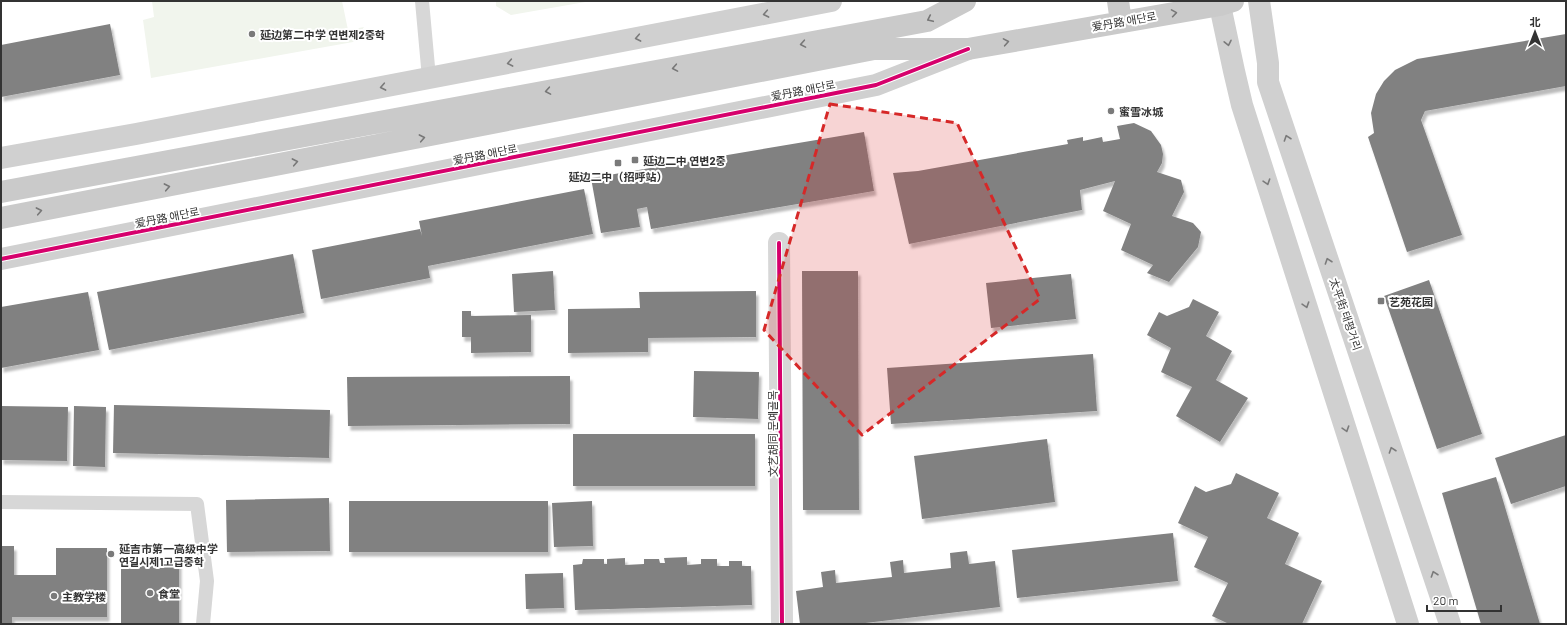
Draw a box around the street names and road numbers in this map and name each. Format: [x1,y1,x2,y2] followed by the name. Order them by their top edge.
[1091,9,1157,33] street label: 爱丹路 애단로
[770,77,836,103] street label: 爱丹路 애단로
[452,141,518,167] street label: 爱丹路 애단로
[134,204,200,230] street label: 爱丹路 애단로
[1328,276,1364,352] street label: 太平街 태평거리
[766,391,779,477] street label: 文艺胡同 문예골목

